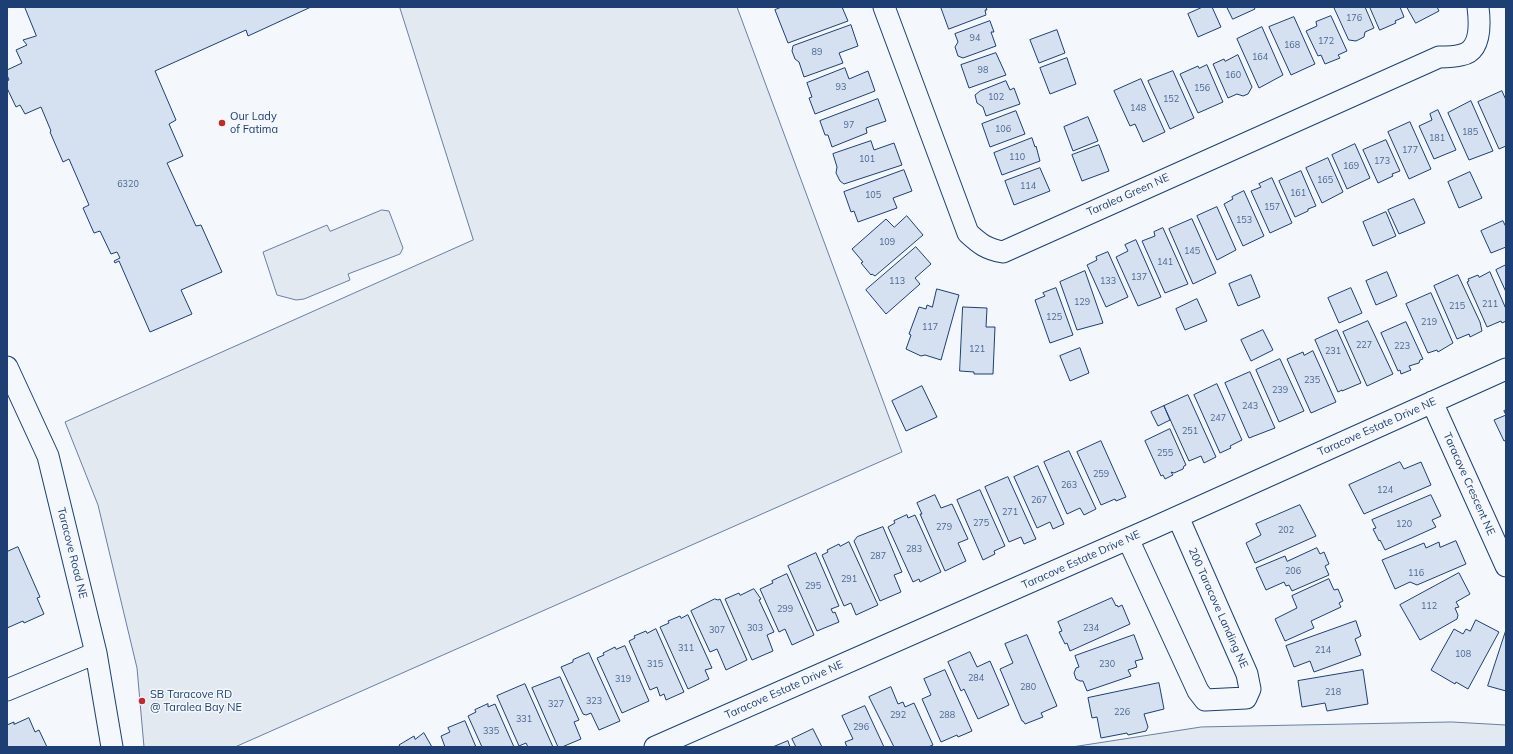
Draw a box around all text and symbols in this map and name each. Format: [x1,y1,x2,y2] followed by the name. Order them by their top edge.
[1346,13,1362,23] house number: 176
[970,33,980,43] house number: 94
[1318,36,1334,46] house number: 172
[1284,40,1300,50] house number: 168
[812,47,822,57] house number: 89
[1252,52,1268,62] house number: 164
[978,65,988,75] house number: 98
[1225,70,1241,80] house number: 160
[836,82,846,92] house number: 93
[1194,83,1210,93] house number: 156
[988,92,1004,102] house number: 102
[1163,94,1179,104] house number: 152
[1130,103,1146,113] house number: 148
[230,110,278,136] place label: Our Lady of Fatima
[217,118,227,128] marker: Our Lady of Fatima
[844,120,854,130] house number: 97
[995,124,1011,134] house number: 106
[1462,127,1478,137] house number: 185
[1429,133,1445,143] house number: 181
[1402,145,1418,155] house number: 177
[1009,152,1025,162] house number: 110
[859,154,875,164] house number: 101
[1374,156,1390,166] house number: 173
[1343,161,1359,171] house number: 169
[1085,171,1171,219] street label: Taralea Green NE
[1317,175,1333,185] house number: 165
[117,179,139,189] house number: 6320
[1020,181,1036,191] house number: 114
[1290,188,1306,198] house number: 161
[865,190,881,200] house number: 105
[1264,202,1280,212] house number: 157
[1236,215,1252,225] house number: 153
[879,237,895,247] house number: 109
[1184,246,1200,256] house number: 145
[1157,257,1173,267] house number: 141
[1131,272,1147,282] house number: 137
[889,276,905,286] house number: 113
[1100,276,1116,286] house number: 133
[1074,297,1090,307] house number: 129
[1482,299,1498,309] house number: 211
[1449,301,1465,311] house number: 215
[1046,312,1062,322] house number: 125
[1421,317,1437,327] house number: 219
[922,322,938,332] house number: 117
[1356,340,1372,350] house number: 227
[1394,341,1410,351] house number: 223
[969,344,985,354] house number: 121
[1325,346,1341,356] house number: 231
[1304,375,1320,385] house number: 235
[1272,385,1288,395] house number: 239
[1316,395,1438,459] street label: Taracove Estate Drive NE
[1242,401,1258,411] house number: 243
[1210,413,1226,423] house number: 247
[1182,426,1198,436] house number: 251
[1440,431,1498,537] street label: Taracove Crescent NE
[1157,448,1173,458] house number: 255
[1093,469,1109,479] house number: 259
[1061,480,1077,490] house number: 263
[1377,485,1393,495] house number: 124
[1031,495,1047,505] house number: 267
[54,506,90,600] street label: Taracove Road NE
[1002,507,1018,517] house number: 271
[973,518,989,528] house number: 275
[1396,519,1412,529] house number: 120
[936,522,952,532] house number: 279
[1278,525,1294,535] house number: 202
[1020,528,1142,592] street label: Taracove Estate Drive NE
[906,544,922,554] house number: 283
[1185,546,1251,670] street label: 200 Taracove Landing NE
[870,551,886,561] house number: 287
[1285,566,1301,576] house number: 206
[1408,568,1424,578] house number: 116
[841,574,857,584] house number: 291
[805,581,821,591] house number: 295
[1421,601,1437,611] house number: 112
[777,604,793,614] house number: 299
[747,623,763,633] house number: 303
[1083,623,1099,633] house number: 234
[709,625,725,635] house number: 307
[678,643,694,653] house number: 311
[1315,645,1331,655] house number: 214
[1455,649,1471,659] house number: 108
[723,658,845,722] street label: Taracove Estate Drive NE
[647,659,663,669] house number: 315
[1099,659,1115,669] house number: 230
[968,673,984,683] house number: 284
[615,674,631,684] house number: 319
[1020,682,1036,692] house number: 280
[1325,687,1341,697] house number: 218
[150,688,242,714] place label: SB Taracove RD @ Taralea Bay NE
[137,696,147,706] marker: SB Taracove RD @ Taralea Bay NE
[586,696,602,706] house number: 323
[548,699,564,709] house number: 327
[1114,707,1130,717] house number: 226
[890,710,906,720] house number: 292
[939,710,955,720] house number: 288
[516,714,532,724] house number: 331
[853,722,869,732] house number: 296
[483,726,499,736] house number: 335

